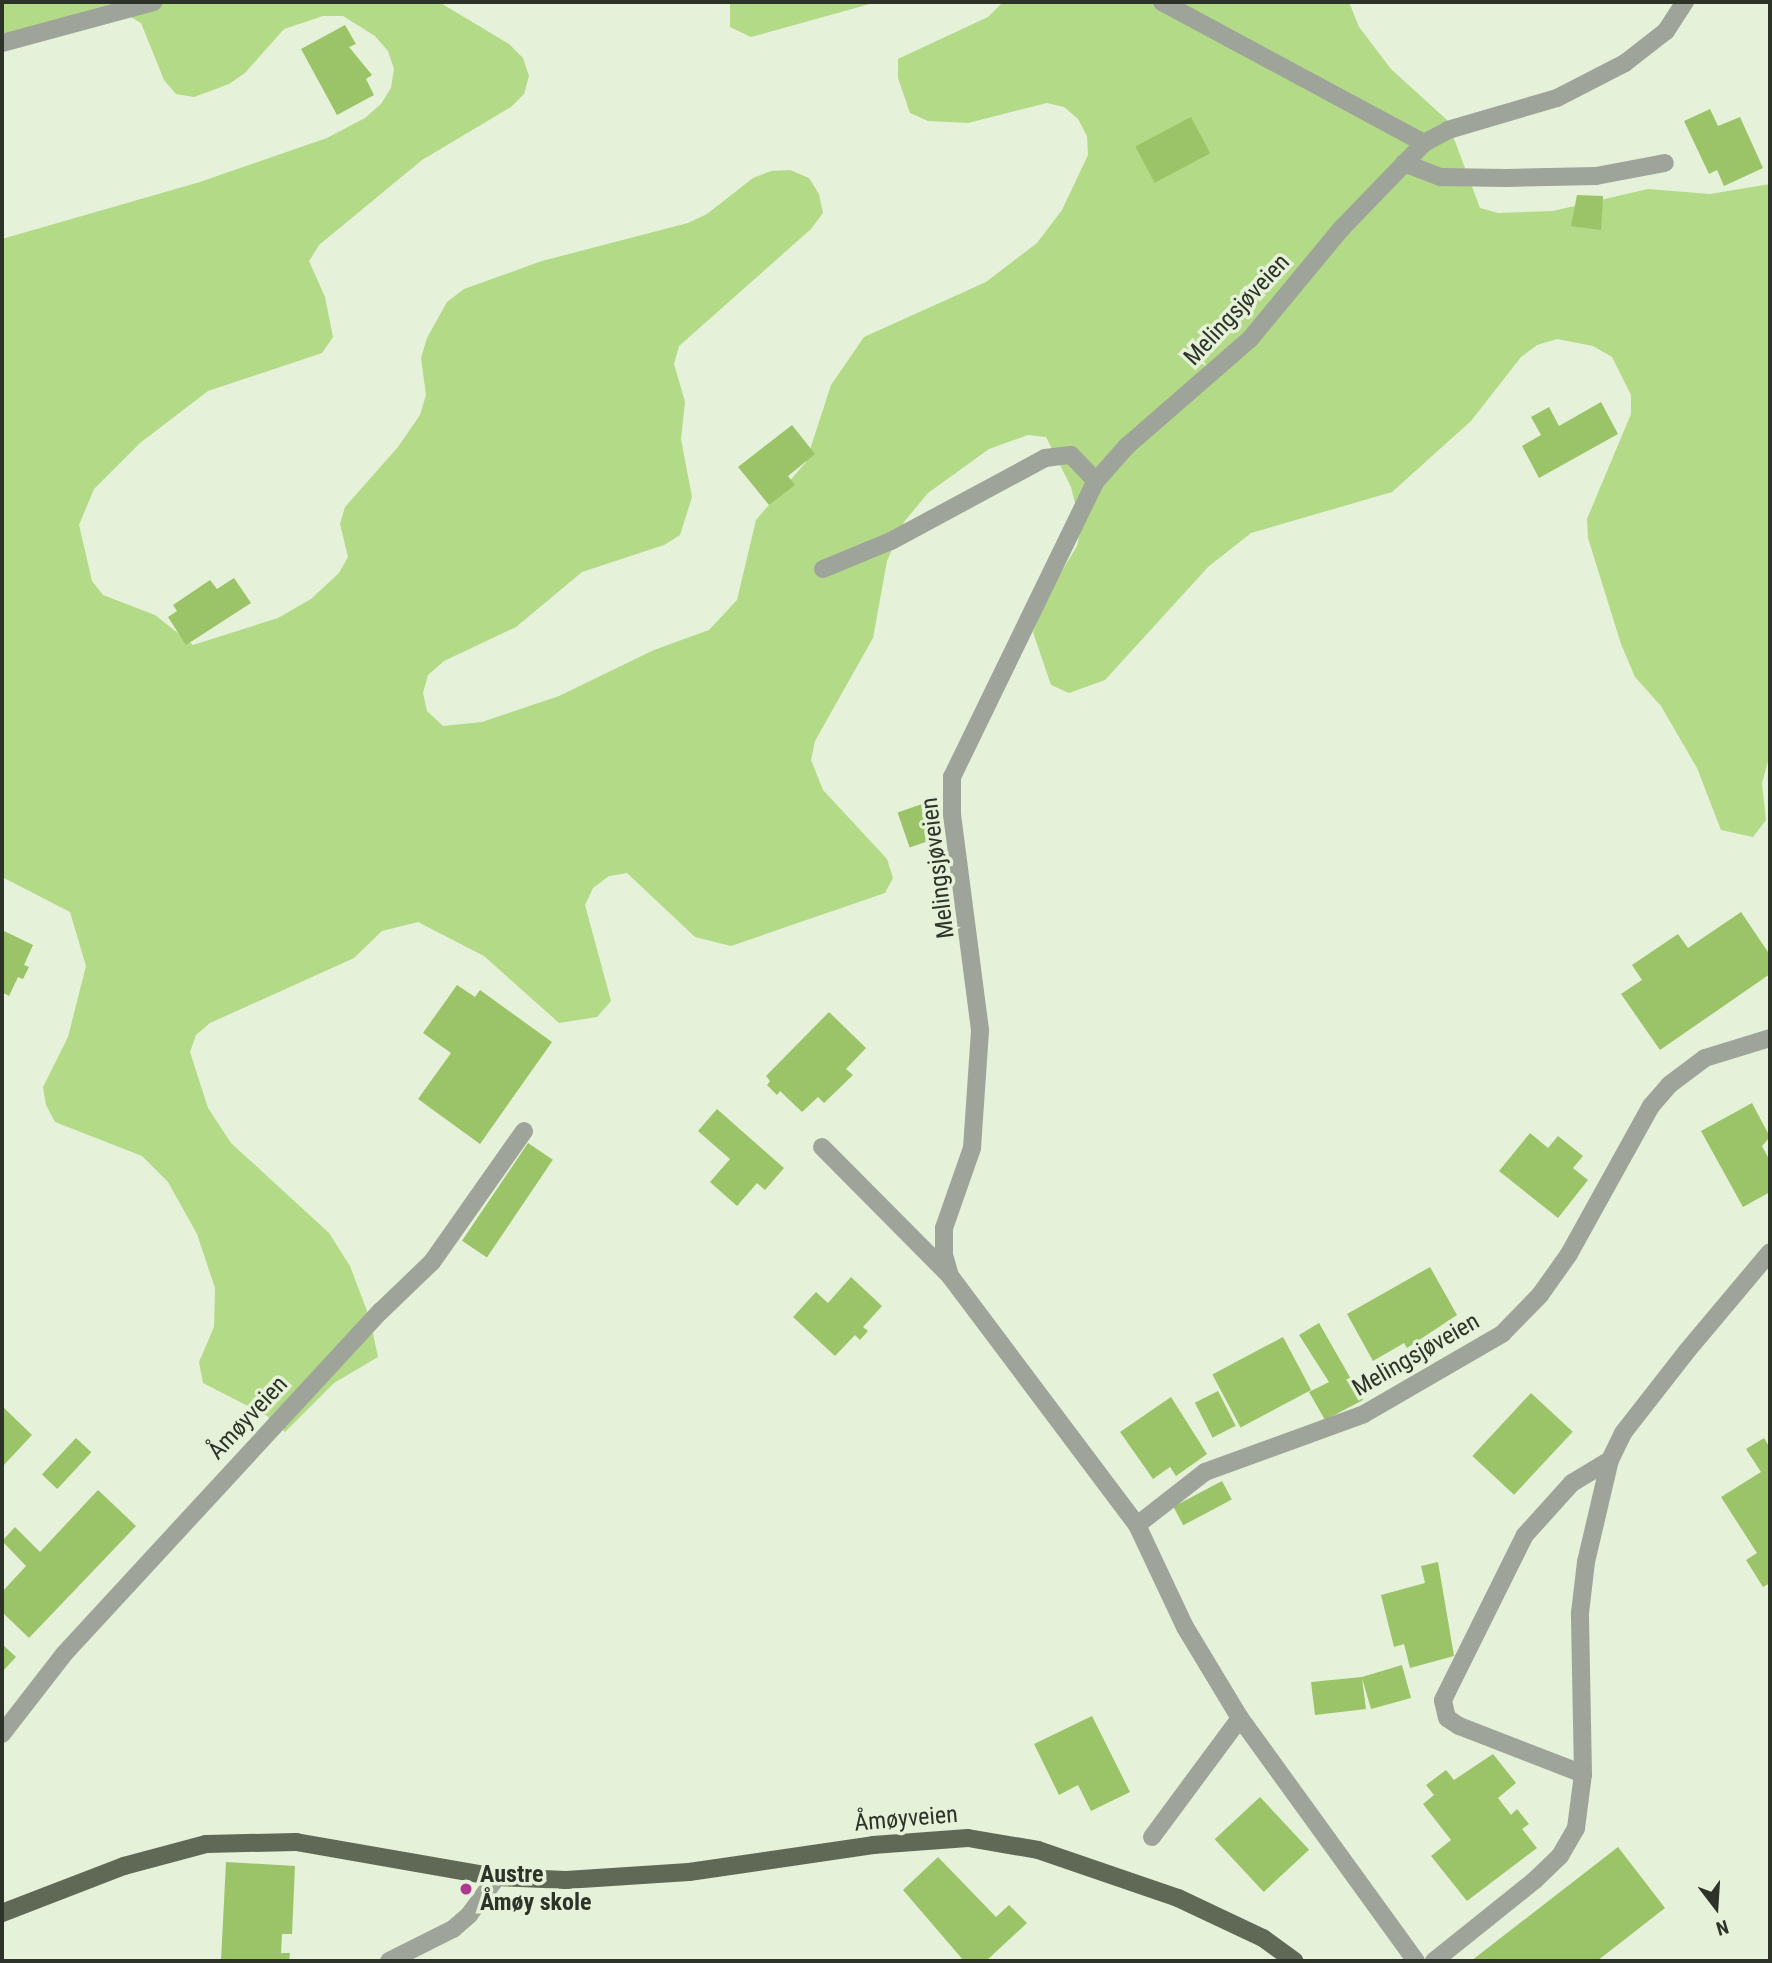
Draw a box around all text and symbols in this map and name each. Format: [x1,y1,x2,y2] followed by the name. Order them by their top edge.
[1178,248,1296,372] street label: Melingsjøveien
[915,796,961,940] street label: Melingsjøveien
[1347,1307,1485,1403] street label: Melingsjøveien
[202,1370,294,1466] street label: Åmøyveien
[853,1800,959,1838] street label: Åmøyveien
[480,1861,592,1917] place label: Austre Åmøy skole
[1681,1872,1751,1942] north arrow
[458,1881,474,1897] marker: Austre Åmøy skole
[1713,1915,1731,1940] text: N

